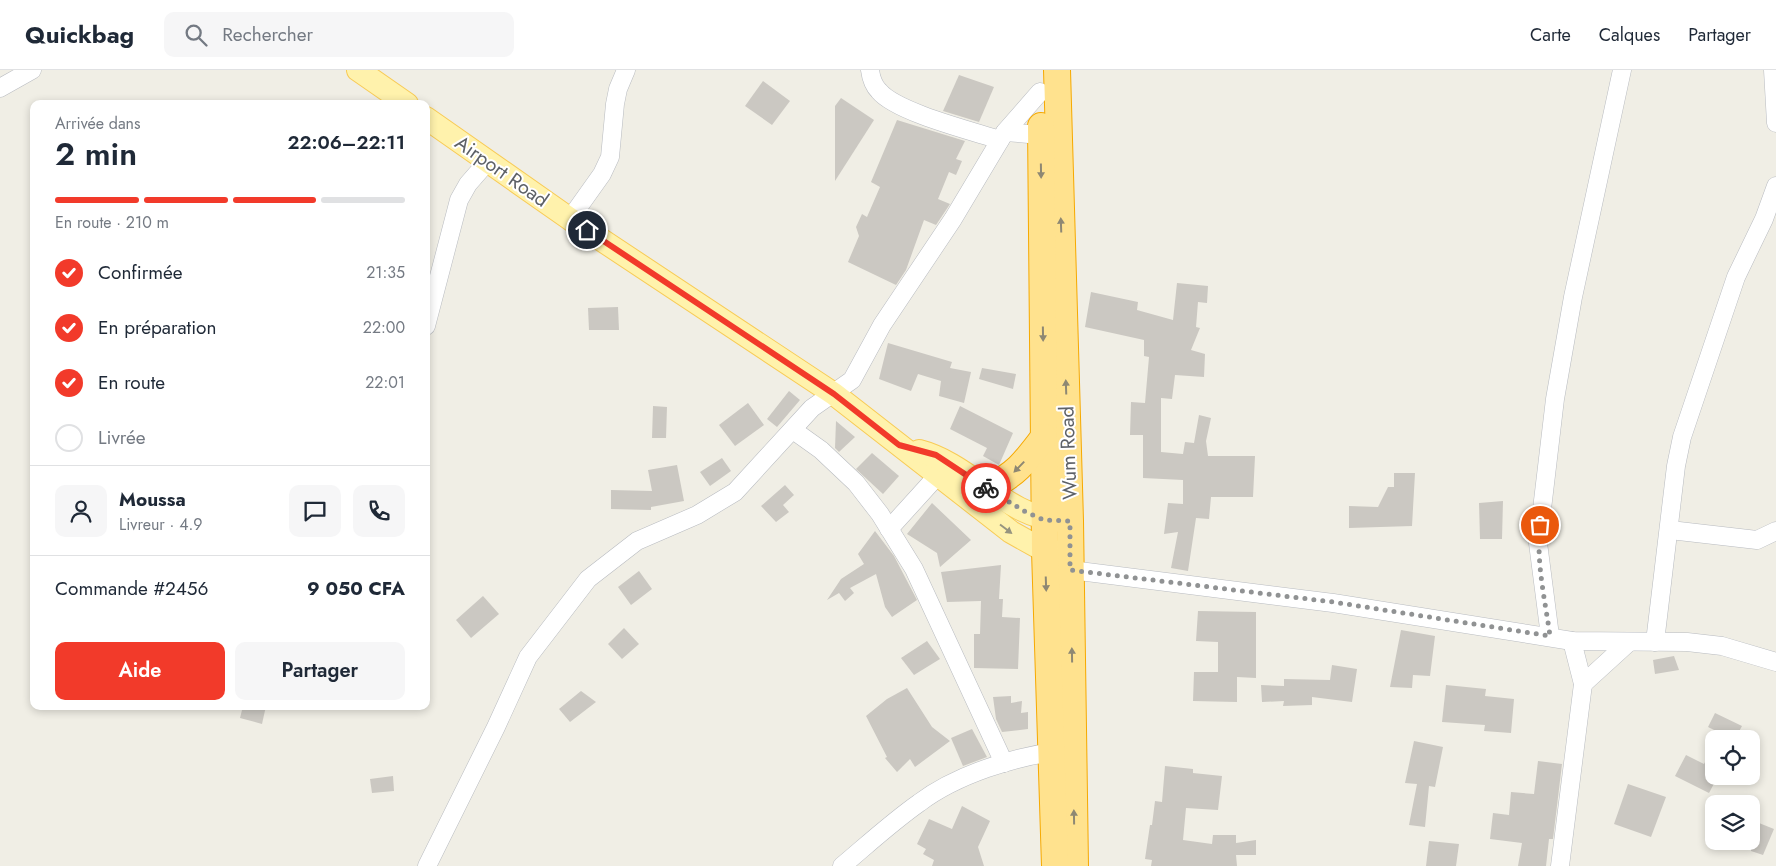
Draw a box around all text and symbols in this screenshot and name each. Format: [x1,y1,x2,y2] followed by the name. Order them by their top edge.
[164,12,514,57] search box
[25,17,134,52] text: Quickbag
[182,21,210,49] icon: search
[222,21,313,48] text: Rechercher
[1530,22,1571,48] text: Carte
[1599,22,1660,48] text: Calques
[1688,22,1751,48] text: Partager
[55,112,140,135] text: Arrivée dans
[449,128,554,214] street label: Airport Road
[288,129,405,156] text: 22:06–22:11
[55,131,137,177] text: 2 min
[1037,163,1045,179] one-way arrow
[566,209,608,251] pin
[55,211,169,234] text: En route · 210 m
[573,216,601,244] icon: home
[1057,217,1065,233] one-way arrow
[55,259,83,287] icon: check
[98,259,183,286] text: Confirmée
[366,261,405,284] text: 21:35
[55,314,83,342] icon: check
[98,314,216,341] text: En préparation
[363,316,405,339] text: 22:00
[1039,326,1047,342] one-way arrow
[55,369,83,397] icon: check
[98,369,165,396] text: En route
[365,371,405,394] text: 22:01
[1062,379,1070,395] one-way arrow
[1052,406,1085,500] street label: Wum Road
[98,424,146,451] text: Livrée
[1014,461,1026,473] one-way arrow
[961,463,1011,513] courier
[972,474,1000,502] icon: bike
[55,485,107,537] button: person
[289,485,341,537] button: chat
[353,485,405,537] button: phone
[119,486,186,513] text: Moussa
[1519,504,1561,546] pin
[1526,511,1554,539] icon: bag
[119,513,203,536] text: Livreur · 4.9
[999,523,1012,534] one-way arrow
[55,575,209,602] text: Commande #2456
[307,575,405,602] text: 9 050 CFA
[1042,576,1050,592] one-way arrow
[55,642,225,700] button: Aide
[235,642,405,700] button: Partager
[1068,647,1076,663] one-way arrow
[1705,730,1760,850] map controls
[1705,730,1760,785] button: locate
[1705,795,1760,850] button: layers
[1070,809,1078,825] one-way arrow

